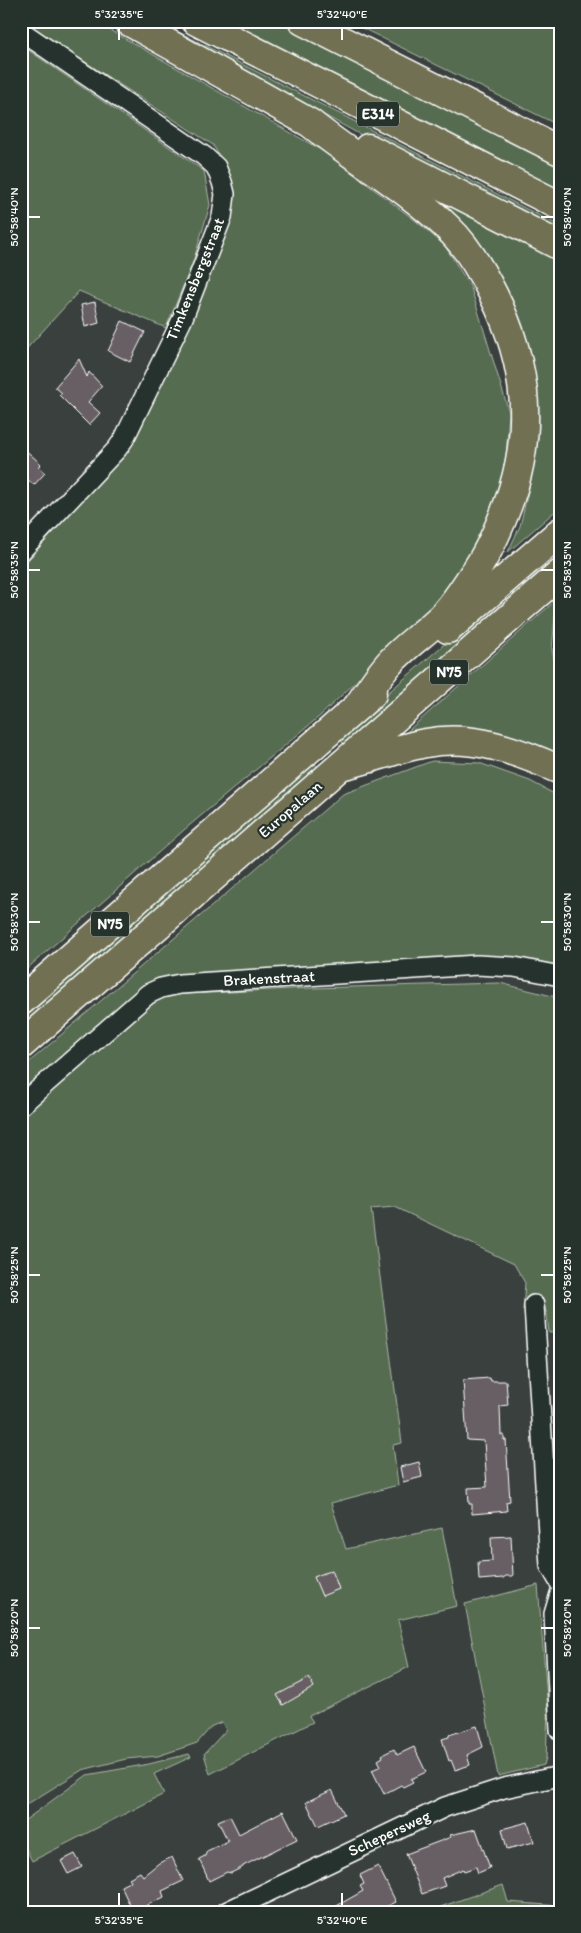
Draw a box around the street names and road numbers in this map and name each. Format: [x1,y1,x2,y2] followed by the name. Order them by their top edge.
[357,102,399,126] road number: E314
[162,215,228,343] street label: Timkensbergstraat
[430,660,468,684] road number: N75
[254,776,326,842] street label: Europalaan
[91,912,129,936] road number: N75
[223,966,315,990] street label: Brakenstraat
[345,1805,434,1860] street label: Schepersweg

